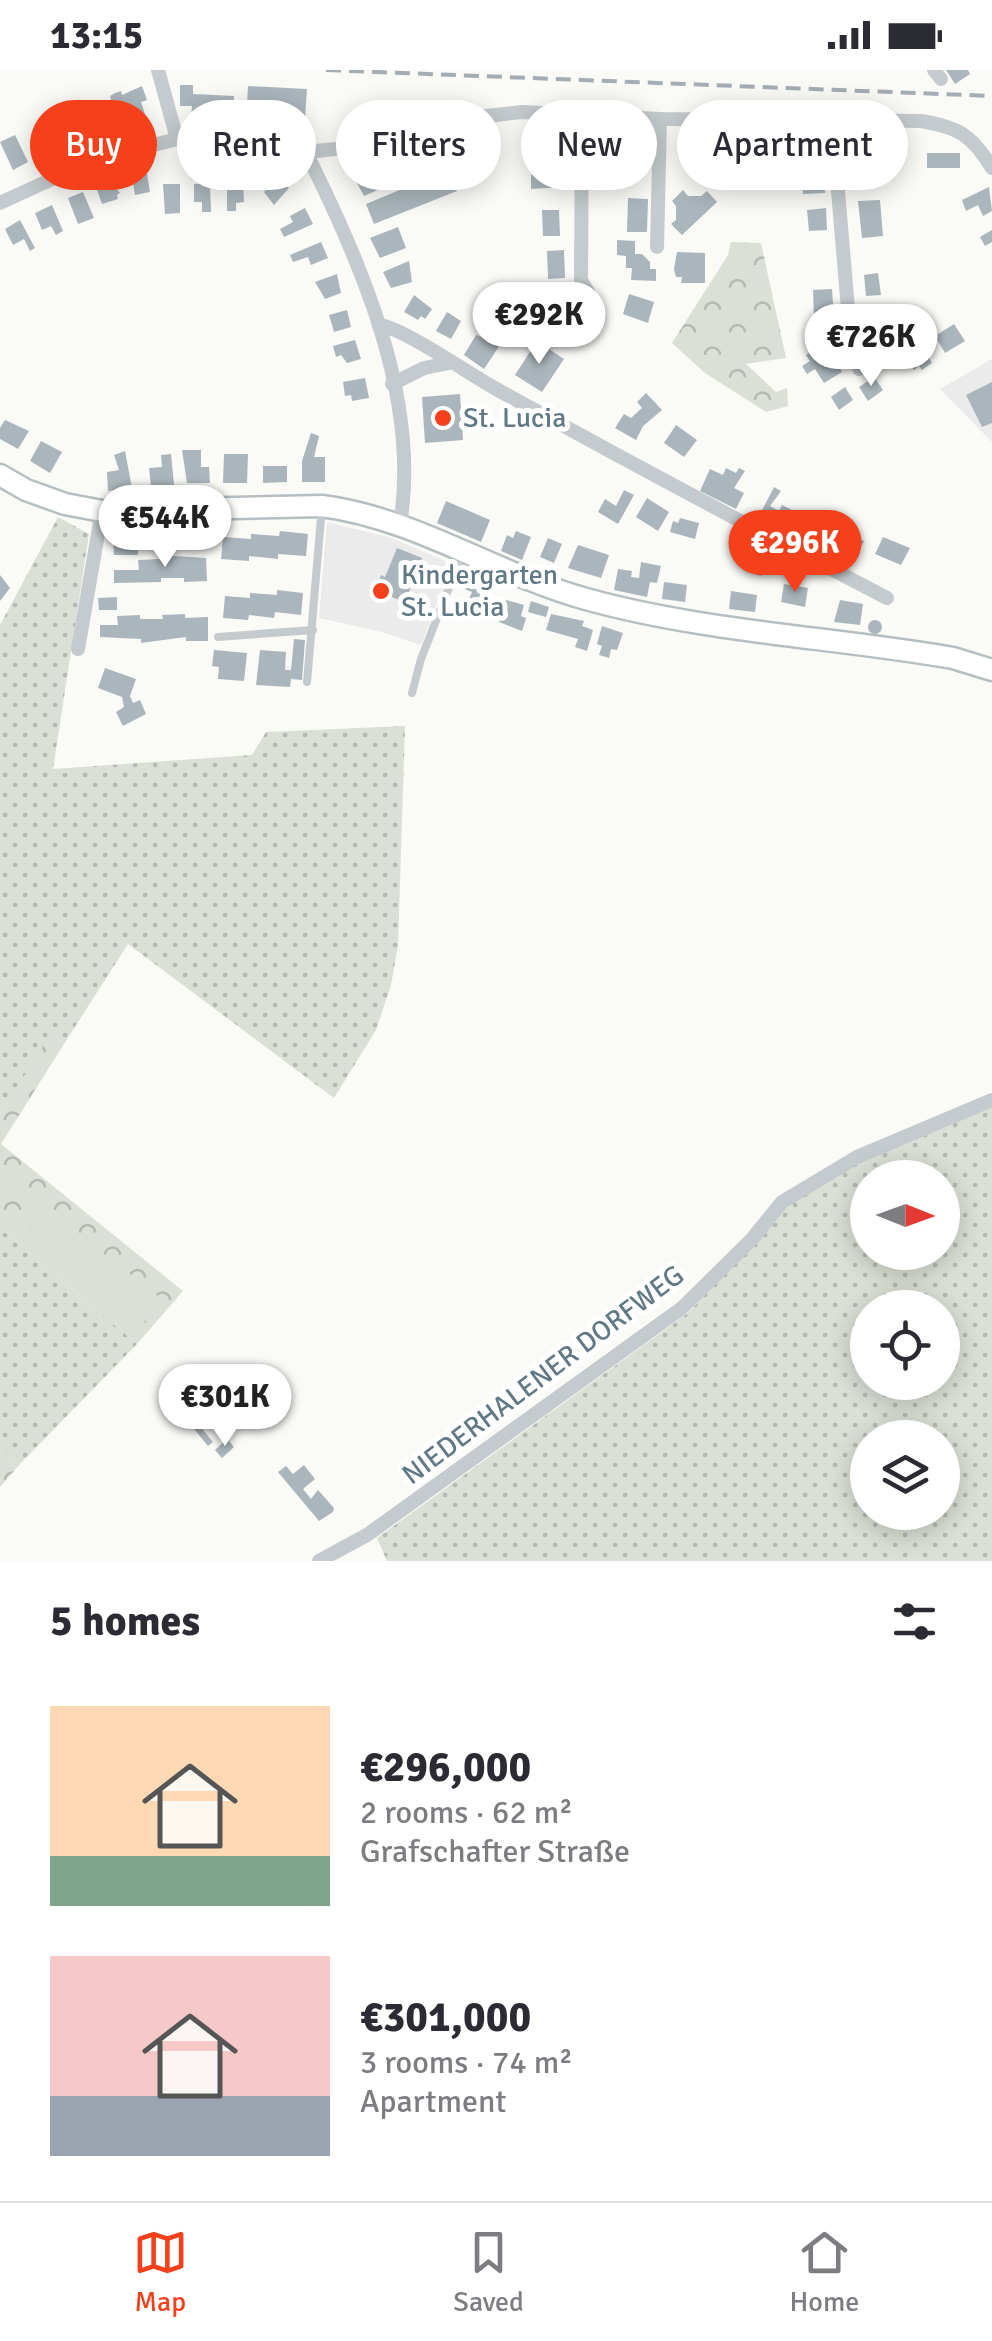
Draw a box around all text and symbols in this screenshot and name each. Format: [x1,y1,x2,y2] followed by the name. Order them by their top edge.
[50,12,143,59] text: 13:15
[30,100,157,190] chip: Buy
[177,100,316,190] chip: Rent
[336,100,501,190] chip: Filters
[521,100,657,190] chip: New
[677,100,908,190] chip: Apartment
[469,282,609,367] pin: €292K
[495,295,583,334] text: €292K
[801,304,941,389] pin: €726K
[827,317,915,356] text: €726K
[463,401,566,435] place label: St. Lucia
[432,407,454,429] marker: St. Lucia
[95,485,235,570] pin: €544K
[121,498,209,537] text: €544K
[725,510,865,595] pin: €296K
[751,523,839,562] text: €296K
[401,558,558,624] place label: Kindergarten St. Lucia
[370,580,392,602] marker: Kindergarten St. Lucia
[850,1160,960,1270] north arrow
[850,1160,960,1530] map controls
[396,1258,690,1492] street label: NIEDERHALENER DORFWEG
[850,1290,960,1400] button: locate
[155,1364,295,1449] pin: €301K
[181,1377,269,1416] text: €301K
[850,1420,960,1530] button: layers
[887,1594,942,1649] icon: filters
[50,1596,200,1647] text: 5 homes
[360,1742,531,1793] text: €296,000
[130,1746,250,1866] icon: home
[360,1793,573,1832] text: 2 rooms · 62 m²
[360,1832,630,1871] text: Grafschafter Straße
[360,1992,531,2043] text: €301,000
[130,1996,250,2116] icon: home
[360,2043,573,2082] text: 3 rooms · 74 m²
[360,2082,507,2121] text: Apartment
[133,2225,188,2319] tab: Map
[453,2225,524,2319] tab: Saved
[789,2225,859,2319] tab: Home

